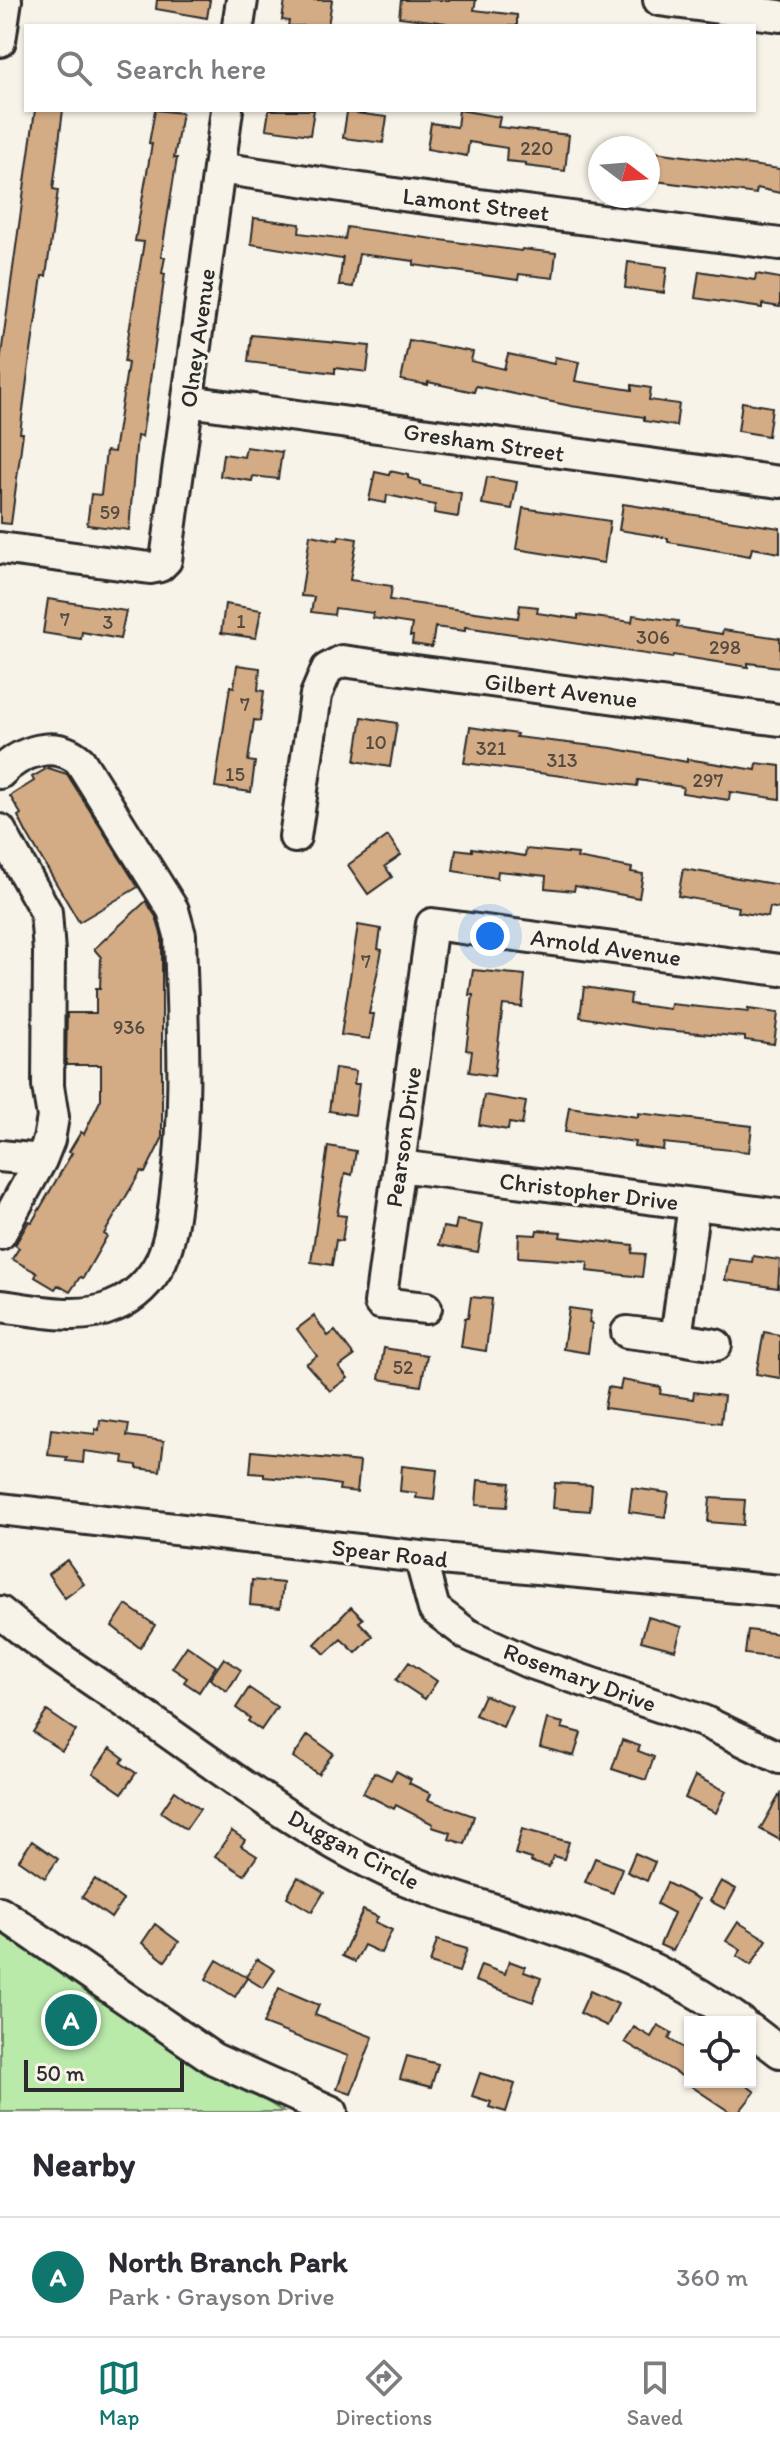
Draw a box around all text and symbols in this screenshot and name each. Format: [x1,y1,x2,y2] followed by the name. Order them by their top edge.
[24,24,756,112] search box
[52,46,96,90] icon: search
[116,50,266,87] text: Search here
[520,136,554,160] house number: 220
[588,136,660,208] north arrow
[401,181,551,227] street label: Lamont Street
[173,266,221,410] street label: Olney Avenue
[402,416,566,468] street label: Gresham Street
[100,500,120,524] house number: 59
[60,607,70,631] house number: 7
[236,609,246,633] house number: 1
[103,610,114,634] house number: 3
[636,625,670,649] house number: 306
[709,635,741,659] house number: 298
[483,666,639,714] street label: Gilbert Avenue
[240,692,250,716] house number: 7
[365,730,387,754] house number: 10
[476,736,506,760] house number: 321
[546,748,578,772] house number: 313
[225,762,245,786] house number: 15
[693,768,724,792] house number: 297
[470,916,510,956] your location
[529,922,683,972] street label: Arnold Avenue
[361,949,371,973] house number: 7
[113,1015,145,1039] house number: 936
[379,1065,427,1209] street label: Pearson Drive
[498,1166,680,1216] street label: Christopher Drive
[392,1355,414,1379] house number: 52
[331,1532,449,1574] street label: Spear Road
[500,1636,660,1718] street label: Rosemary Drive
[283,1802,425,1896] street label: Duggan Circle
[45,1990,97,2050] pin: A
[684,2016,756,2088] map controls
[684,2016,756,2088] button: locate
[24,2056,184,2092] scale bar
[36,2060,85,2087] text: 50 m
[32,2144,135,2185] text: Nearby
[108,2243,348,2280] text: North Branch Park
[50,2261,66,2293] text: A
[676,2261,748,2293] text: 360 m
[108,2280,335,2312] text: Park · Grayson Drive
[97,2356,141,2431] tab: Map
[336,2356,432,2431] tab: Directions
[627,2356,683,2431] tab: Saved

